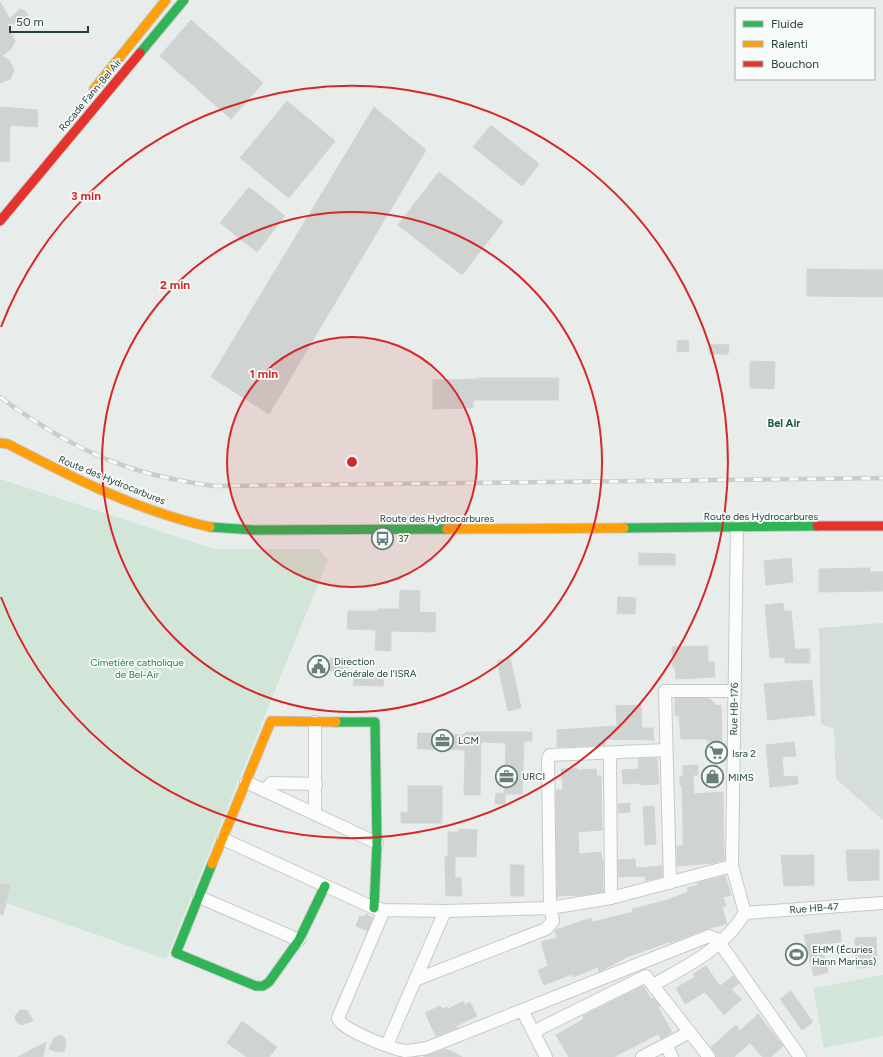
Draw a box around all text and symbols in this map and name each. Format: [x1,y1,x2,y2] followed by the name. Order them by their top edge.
[10,8,88,34] scale bar
[735,8,875,80] legend
[16,15,44,29] text: 50 m
[771,17,804,31] text: Fluide
[771,37,808,51] text: Ralenti
[56,56,125,134] street label: Rocade Fann-Bel Air
[771,57,819,71] text: Bouchon
[71,189,101,203] text: 3 min
[160,278,190,292] text: 2 min
[250,367,278,381] text: 1 min
[767,417,801,430] district label: Bel Air
[57,453,168,508] street label: Route des Hydrocarbures
[345,455,359,469] centre of rings
[704,510,818,523] street label: Route des Hydrocarbures
[380,512,494,525] street label: Route des Hydrocarbures
[370,525,396,551] bus stop icon: 37
[398,532,409,545] place label: 37
[306,654,332,680] public building icon: Direction Générale de l'ISRA
[334,655,417,680] place label: Direction Générale de l'ISRA
[90,656,184,681] park label: Cimetière catholique de Bel-Air
[727,682,741,735] street label: Rue HB-176
[430,727,456,753] office icon: LCM
[458,734,479,747] place label: LCM
[703,740,729,766] supermarket icon: Isra 2
[732,747,756,760] place label: Isra 2
[493,763,519,789] office icon: URCI
[700,764,726,790] shop icon: MIMS
[522,770,545,783] place label: URCI
[728,771,754,784] place label: MIMS
[789,900,840,916] street label: Rue HB-47
[783,942,809,968] sports icon: EHM (Écuries Hann Marinas)
[812,943,876,968] place label: EHM (Écuries Hann Marinas)

